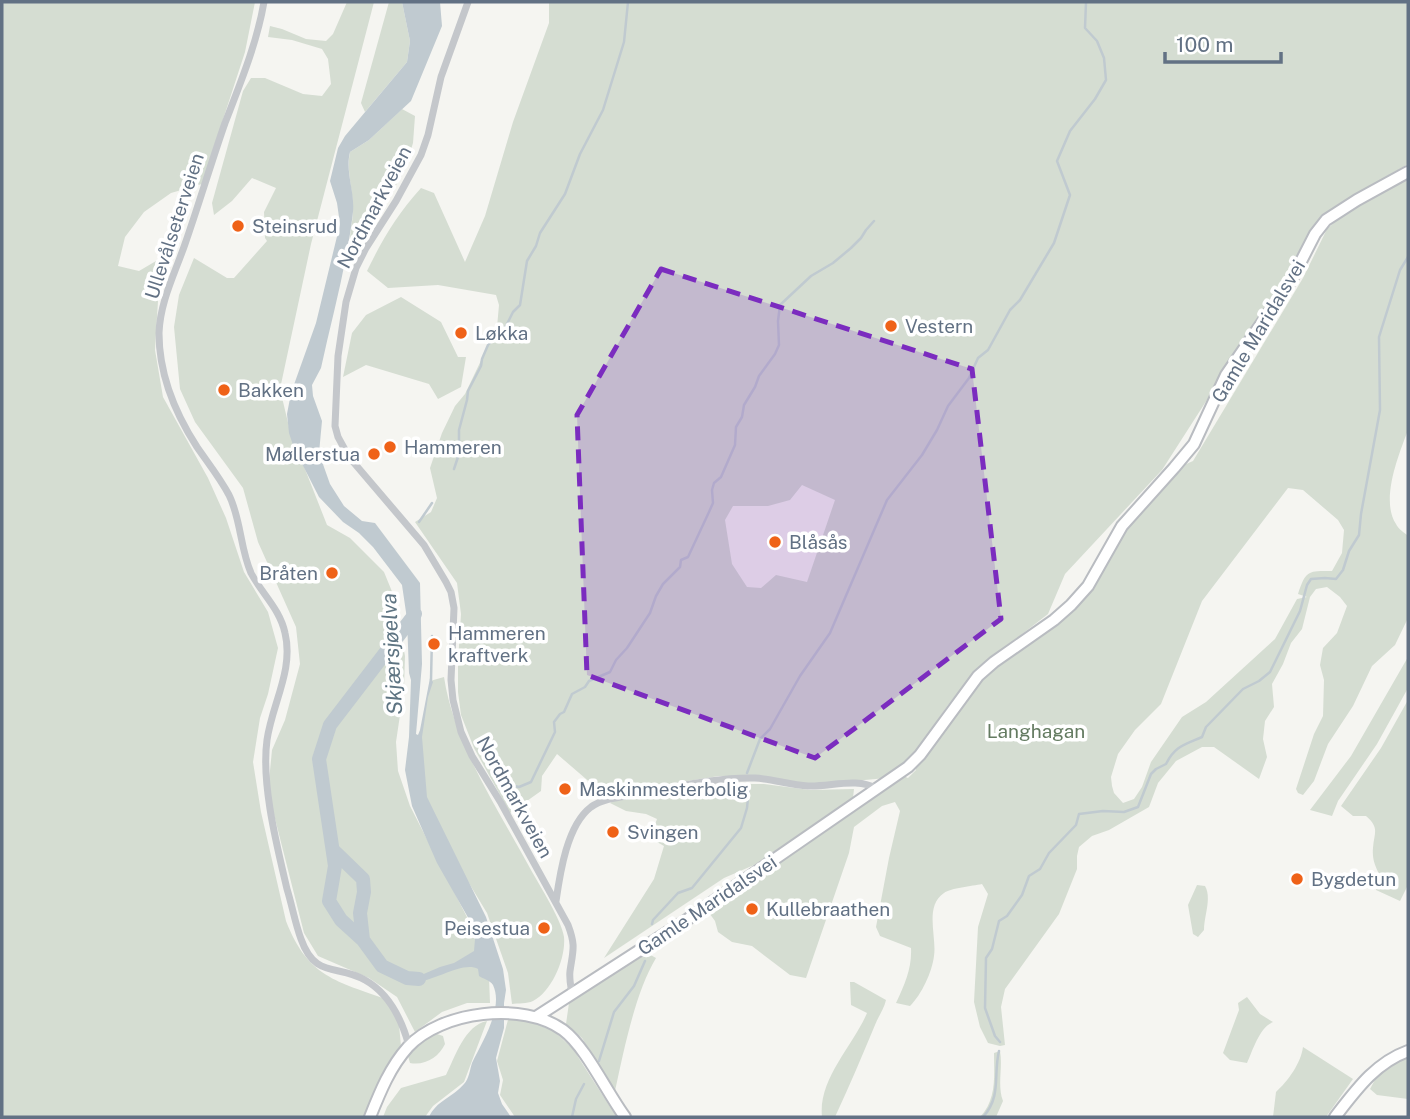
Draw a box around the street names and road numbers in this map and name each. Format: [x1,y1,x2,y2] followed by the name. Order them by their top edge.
[332,142,416,272] street label: Nordmarkveien
[140,150,208,302] street label: Ullevålseterveien
[1207,256,1309,406] street label: Gamle Maridalsvei
[473,732,557,862] street label: Nordmarkveien
[633,850,781,960] street label: Gamle Maridalsvei

